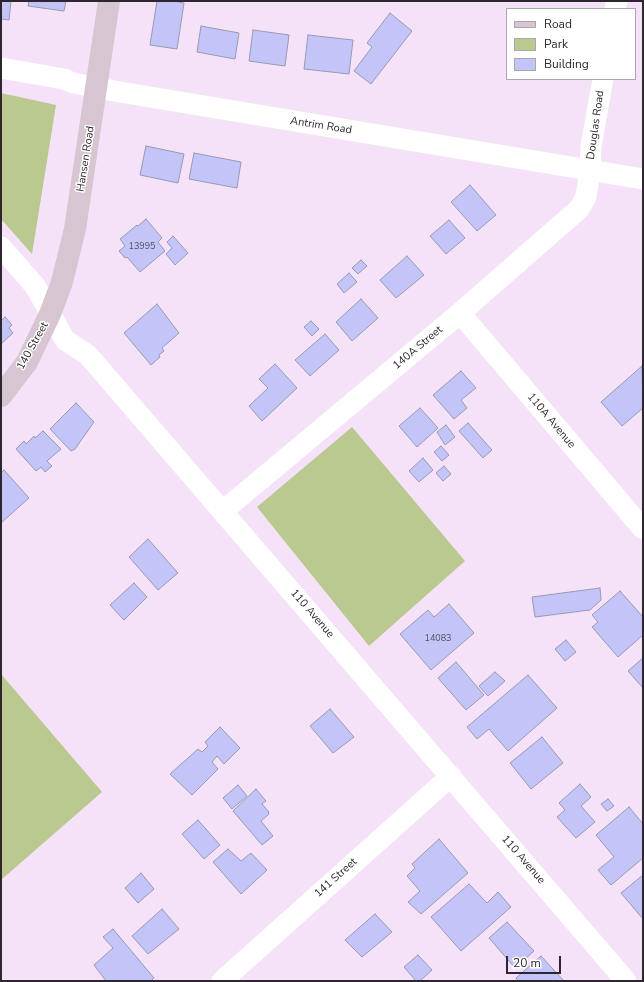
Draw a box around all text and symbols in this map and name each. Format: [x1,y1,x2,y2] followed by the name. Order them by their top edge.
[506,8,636,80] legend
[544,16,572,32] text: Road
[544,36,568,52] text: Park
[544,56,589,72] text: Building
[585,90,607,160] street label: Douglas Road
[289,115,353,137] street label: Antrim Road
[74,125,98,193] street label: Hansen Road
[129,242,155,252] house number: 13995
[14,320,52,372] street label: 140 Street
[391,323,445,373] street label: 140A Street
[524,391,578,451] street label: 110A Avenue
[287,587,337,641] street label: 110 Avenue
[425,634,451,644] house number: 14083
[498,833,548,887] street label: 110 Avenue
[312,855,360,901] street label: 141 Street
[508,948,563,974] scale bar
[513,955,541,971] text: 20 m

